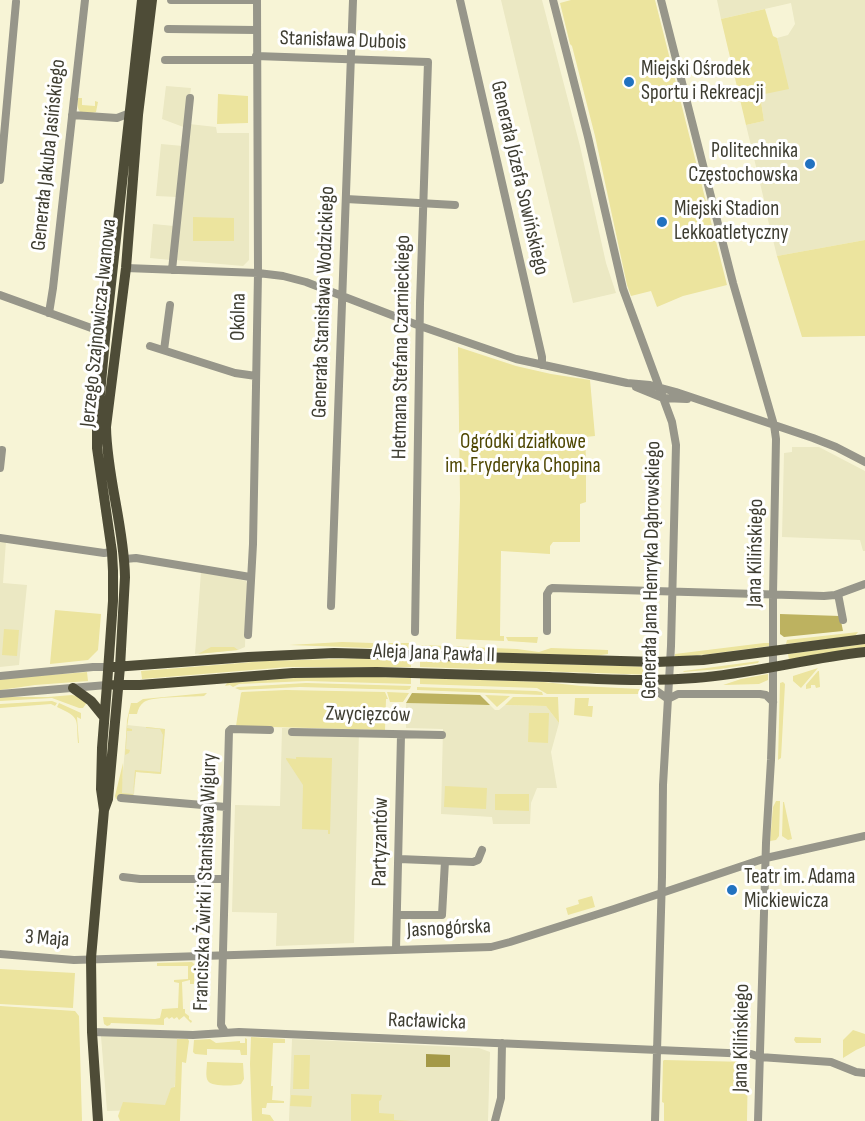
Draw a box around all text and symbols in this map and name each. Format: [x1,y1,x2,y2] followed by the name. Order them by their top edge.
[279,26,407,56] street label: Stanisława Dubois
[641,57,764,107] place label: Miejski Ośrodek Sportu i Rekreacji
[26,58,72,252] street label: Generała Jakuba Jasińskiego
[622,75,636,89] marker: Miejski Ośrodek Sportu i Rekreacji
[484,78,554,278] street label: Generała Józefa Sowińskiego
[688,139,798,189] place label: Politechnika Częstochowska
[803,157,817,171] marker: Politechnika Częstochowska
[307,186,341,418] street label: Generała Stanisława Wodzickiego
[674,197,788,247] place label: Miejski Stadion Lekkoatletyczny
[655,215,669,229] marker: Miejski Stadion Lekkoatletyczny
[76,218,122,428] street label: Jerzego Szajnowicza-Iwanowa
[387,235,417,459] street label: Hetmana Stefana Czarnieckiego
[226,293,252,341] street label: Okólna
[445,430,601,480] park label: Ogródki działkowe im. Fryderyka Chopina
[637,441,667,699] street label: Generała Jana Henryka Dąbrowskiego
[742,499,770,607] street label: Jana Kilińskiego
[373,639,495,669] street label: Aleja Jana Pawła II
[325,702,411,728] street label: Zwycięzców
[189,753,223,1011] street label: Franciszka Żwirki i Stanisława Wigury
[368,797,394,887] street label: Partyzantów
[744,865,855,915] place label: Teatr im. Adama Mickiewicza
[725,883,739,897] marker: Teatr im. Adama Mickiewicza
[406,914,492,944] street label: Jasnogórska
[24,925,70,953] street label: 3 Maja
[728,984,756,1092] street label: Jana Kilińskiego
[388,1008,466,1036] street label: Racławicka

